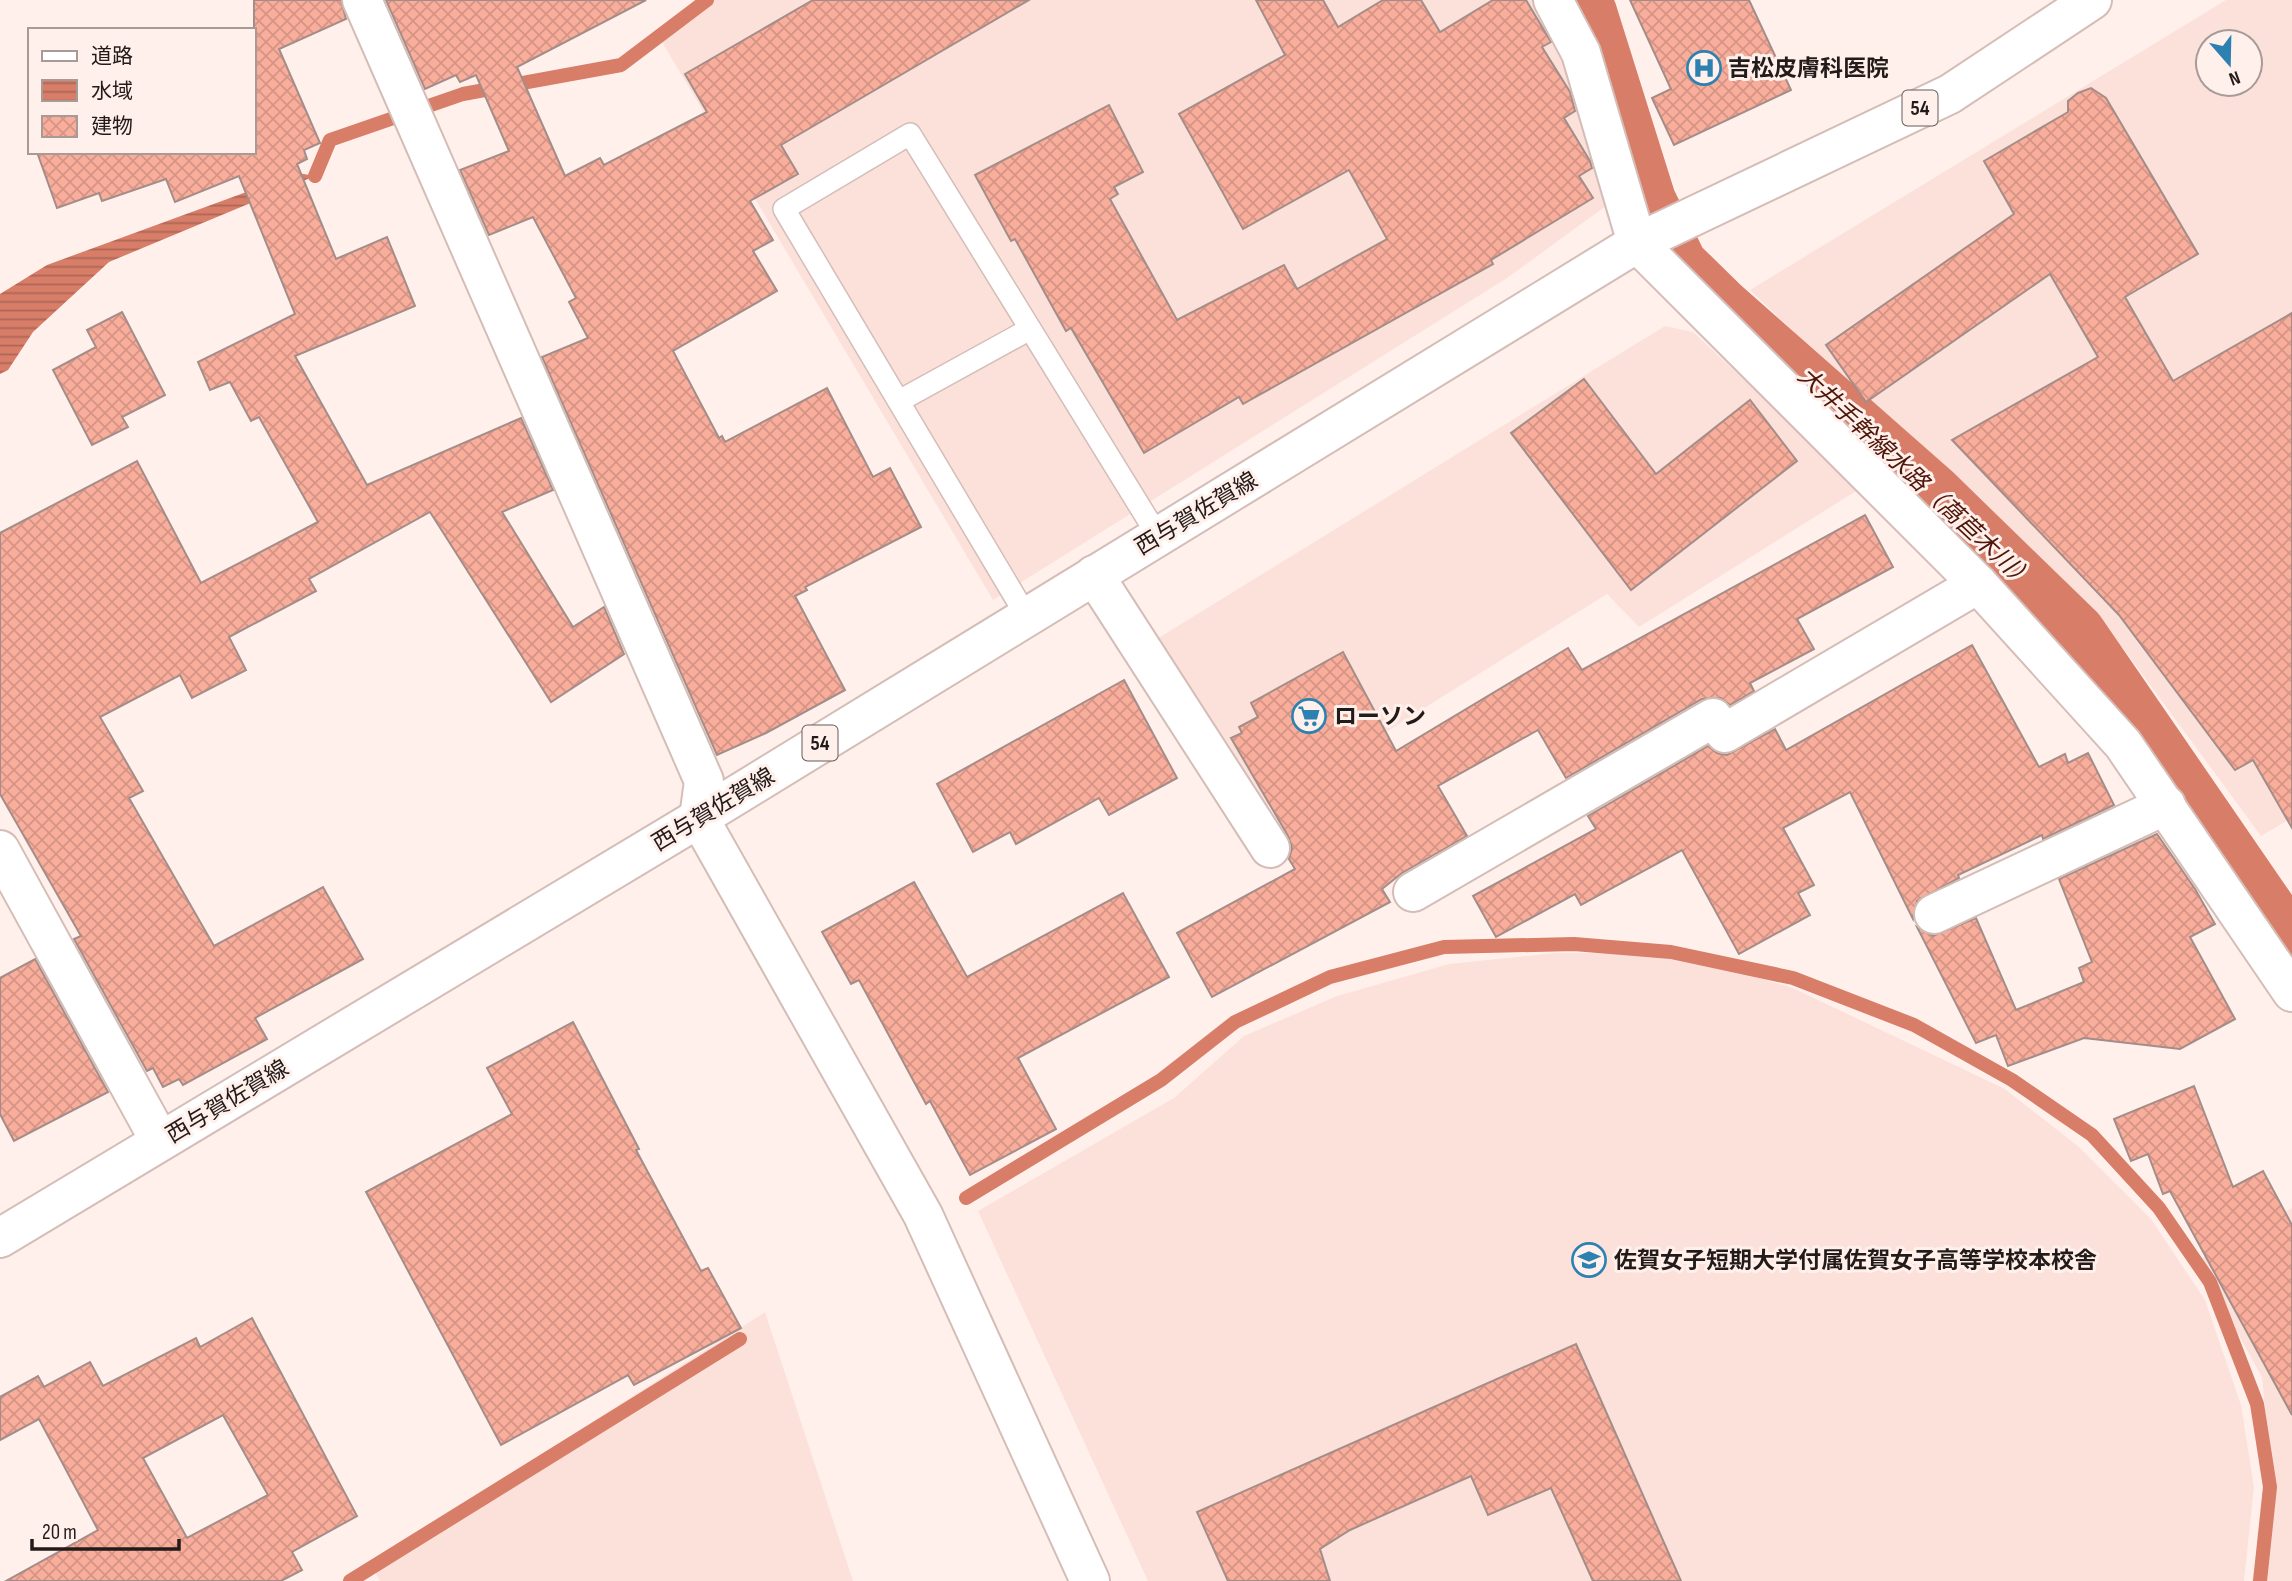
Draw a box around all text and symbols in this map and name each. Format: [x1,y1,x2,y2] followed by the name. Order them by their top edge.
[28,28,256,154] legend
[2194,28,2264,98] north arrow
[91,44,133,69] text: 道路
[1685,49,1723,87] hospital icon: 吉松皮膚科医院
[1728,55,1889,83] place label: 吉松皮膚科医院
[2226,65,2243,90] text: N
[91,79,133,104] text: 水域
[1902,90,1938,126] road number: 54
[91,114,133,139] text: 建物
[1792,361,2040,595] water label: 大井手幹線水路（萵苣木川）
[1130,466,1263,561] street label: 西与賀佐賀線
[1290,697,1328,735] supermarket icon: ローソン
[1334,703,1426,731] place label: ローソン
[802,726,838,760] road number: 54
[647,762,780,857] street label: 西与賀佐賀線
[161,1054,294,1149] street label: 西与賀佐賀線
[1570,1241,1608,1279] school or university icon: 佐賀女子短期大学付属佐賀女子高等学校本校舎
[1614,1247,2097,1275] place label: 佐賀女子短期大学付属佐賀女子高等学校本校舎
[32,1508,178,1552] scale bar
[42,1520,77,1545] text: 20 m

